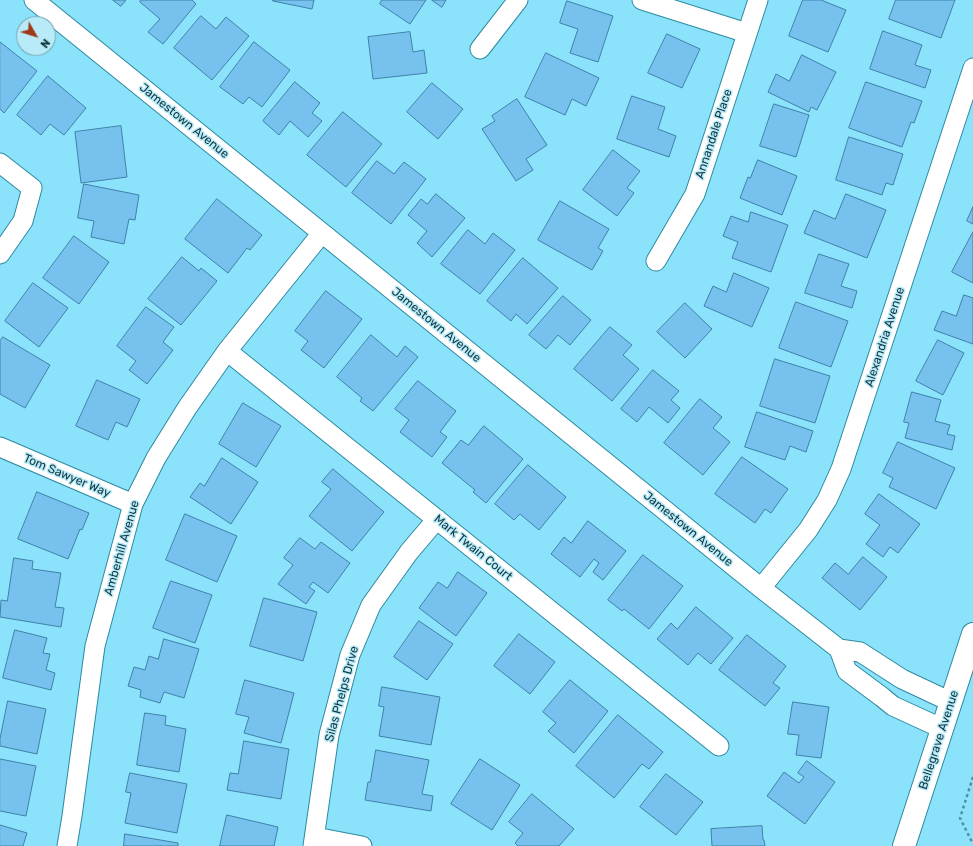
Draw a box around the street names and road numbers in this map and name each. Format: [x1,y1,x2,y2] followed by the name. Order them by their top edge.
[136,80,232,162] street label: Jamestown Avenue
[693,87,735,181] street label: Annandale Place
[388,284,484,366] street label: Jamestown Avenue
[862,285,908,389] street label: Alexandria Avenue
[21,451,113,501] street label: Tom Sawyer Way
[640,488,736,570] street label: Jamestown Avenue
[102,499,142,597] street label: Amberhill Avenue
[431,512,515,584] street label: Mark Twain Court
[322,644,362,744] street label: Silas Phelps Drive
[916,689,962,791] street label: Bellegrave Avenue

